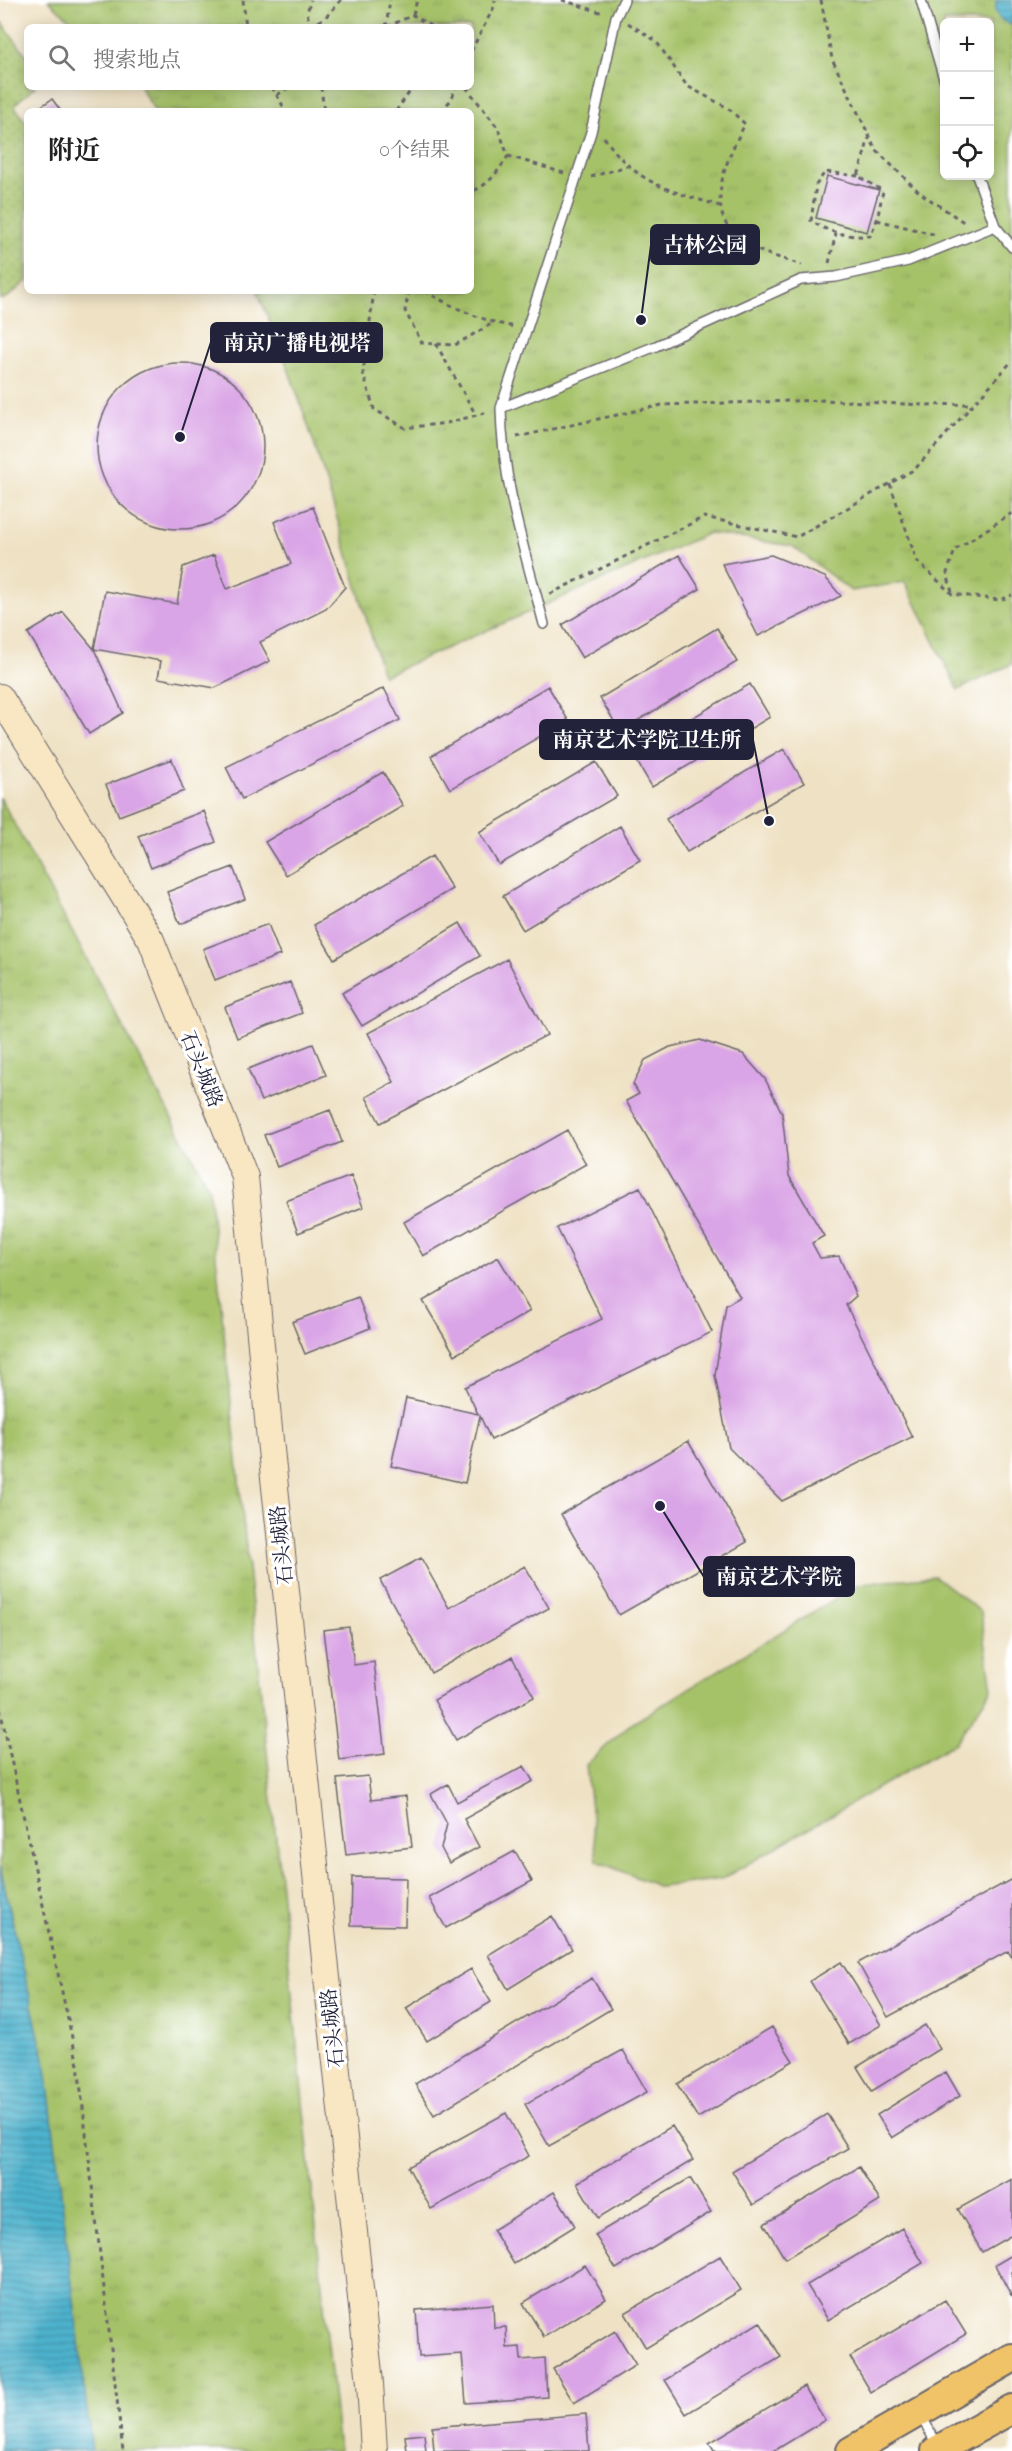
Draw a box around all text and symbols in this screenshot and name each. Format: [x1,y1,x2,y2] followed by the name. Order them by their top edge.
[940,18,994,180] map controls
[940,18,994,72] button: +
[24,24,474,90] search box
[45,41,78,74] icon: search
[93,47,181,73] text: 搜索地点
[940,72,994,126] button: −
[940,126,994,180] button: locate
[48,135,100,166] text: 附近
[379,138,450,161] text: 0个结果
[651,225,759,264] callout: 古林公园
[663,233,747,257] text: 古林公园
[211,323,382,362] callout: 南京广播电视塔
[224,331,371,355] text: 南京广播电视塔
[540,720,753,759] callout: 南京艺术学院卫生所
[553,728,742,752] text: 南京艺术学院卫生所
[176,1028,227,1111] street label: 石头城路
[266,1504,297,1586] street label: 石头城路
[704,1557,854,1596] callout: 南京艺术学院
[716,1565,842,1589] text: 南京艺术学院
[317,1987,348,2069] street label: 石头城路

